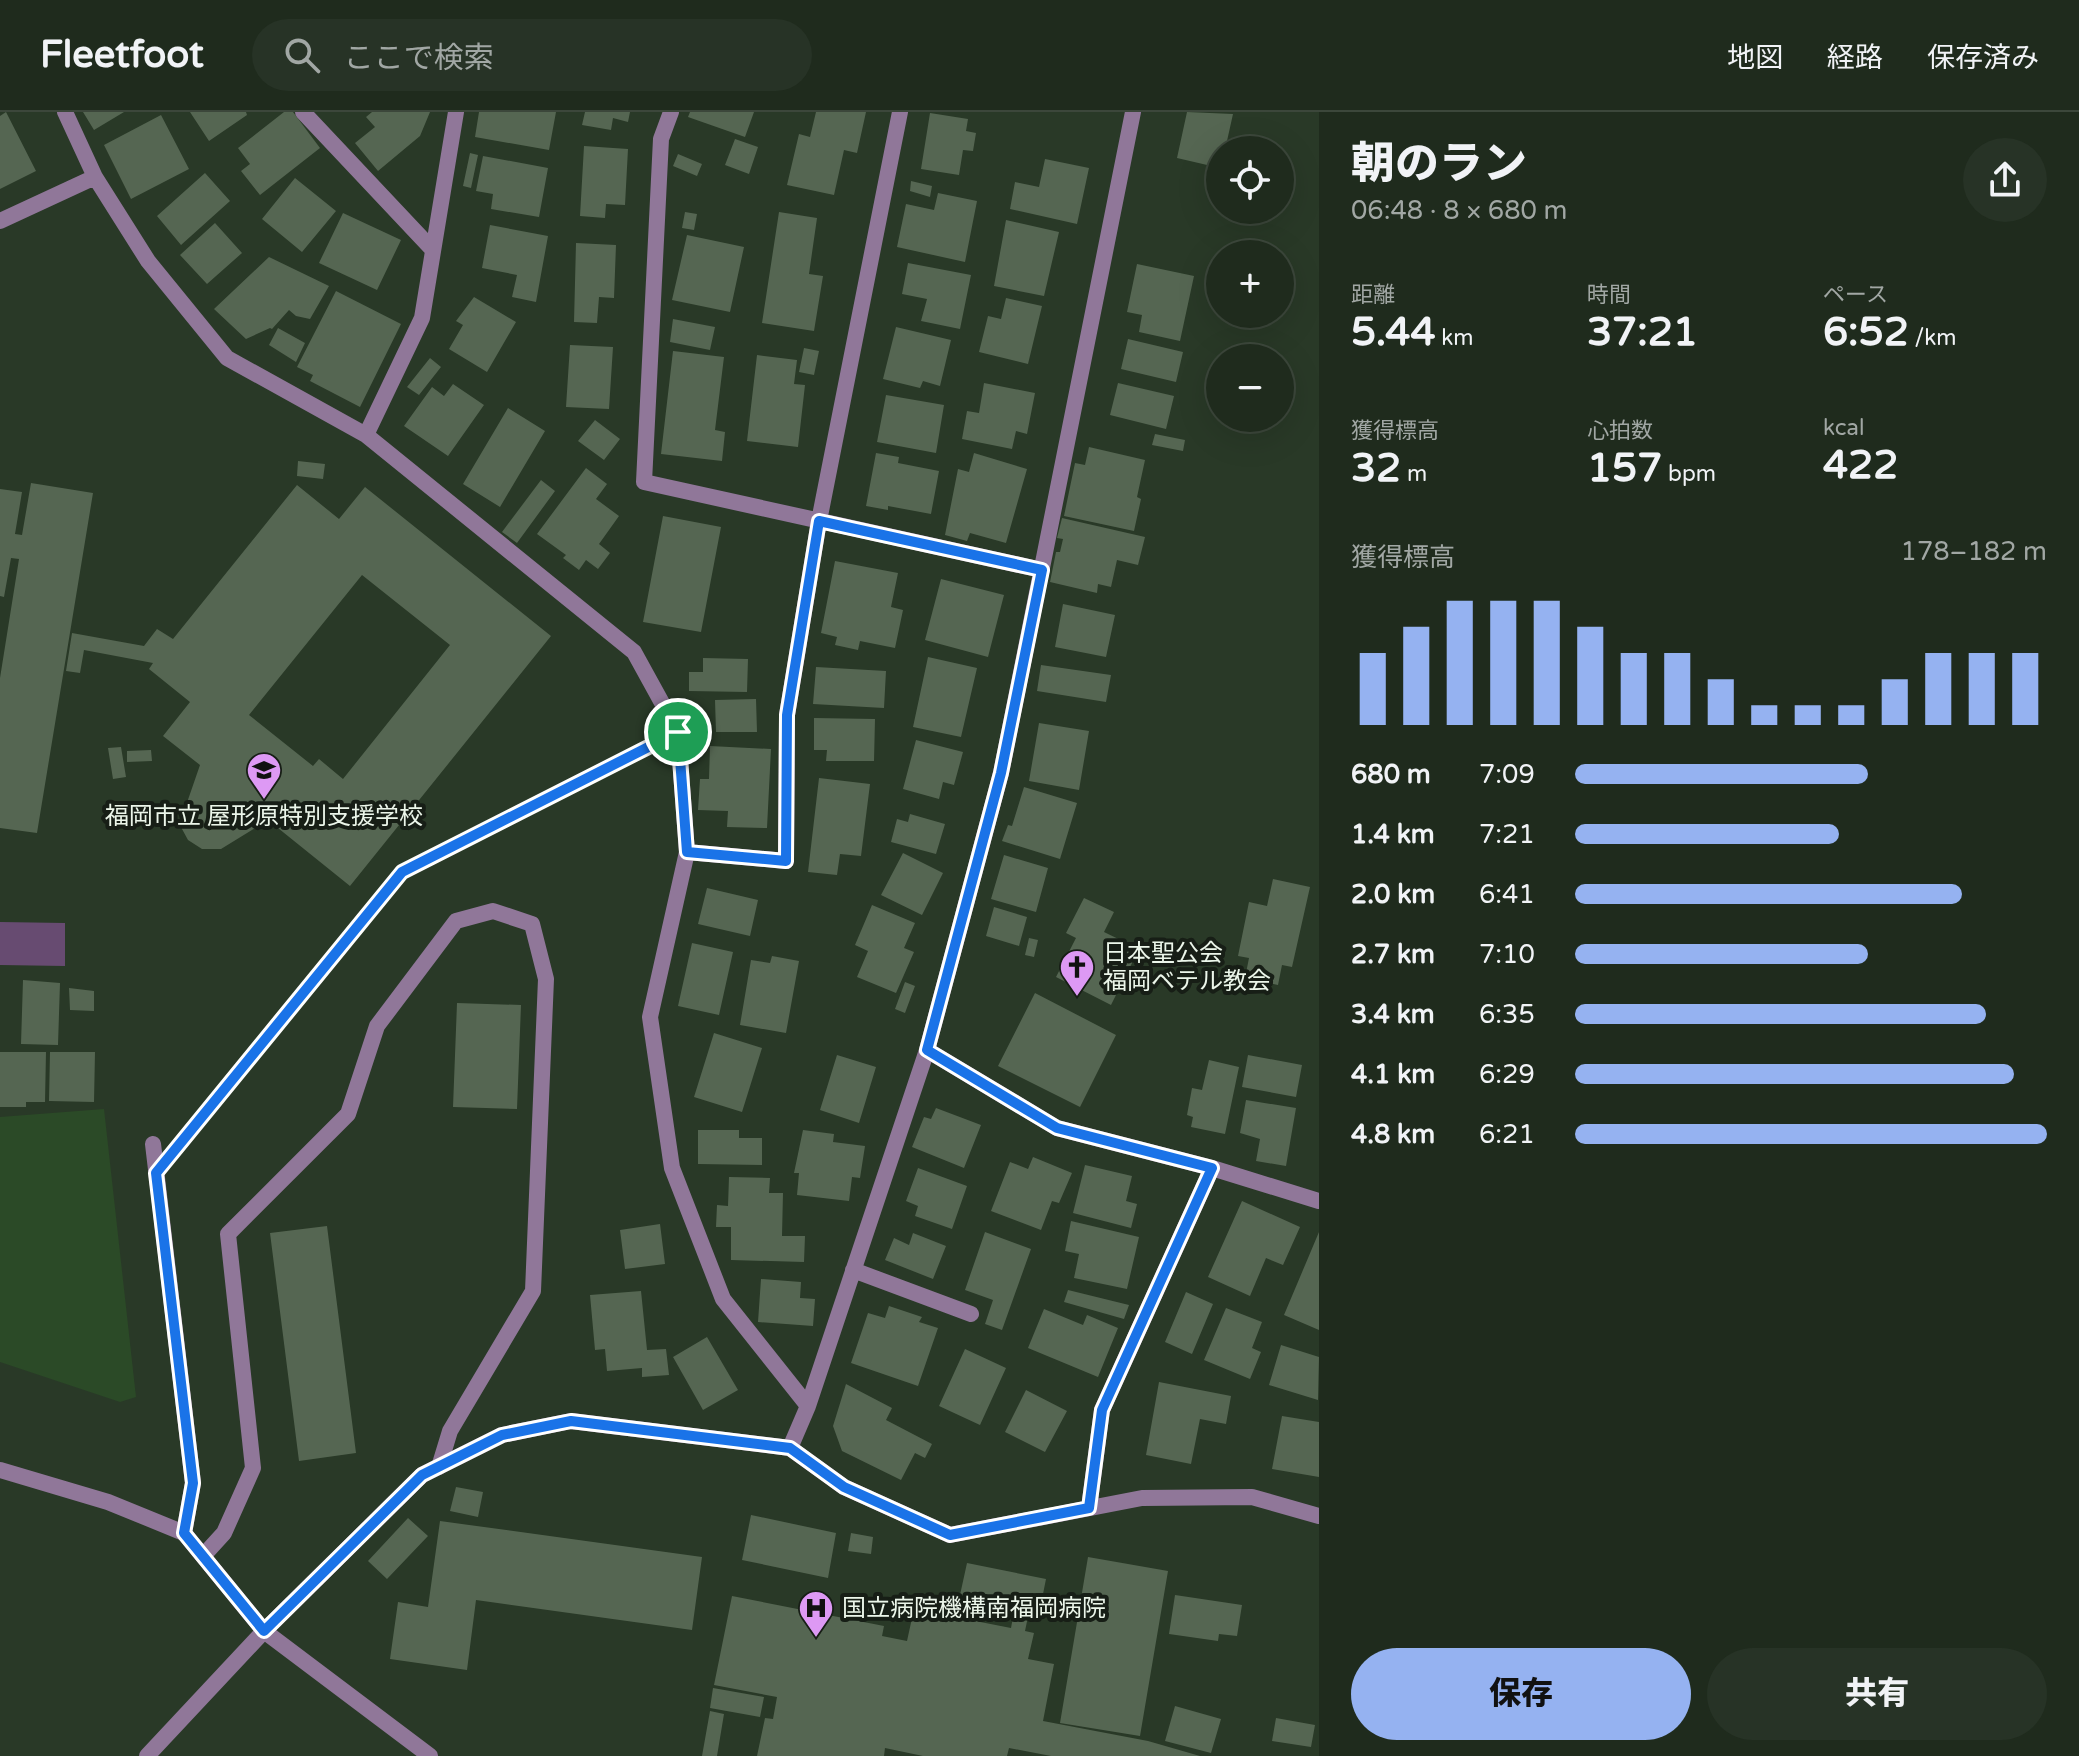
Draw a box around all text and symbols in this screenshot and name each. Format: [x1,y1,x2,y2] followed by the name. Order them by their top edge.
[252,19,812,91] search box
[40,32,204,78] text: Fleetfoot
[280,33,324,77] icon: search
[344,40,494,77] text: ここで検索
[1727,41,1783,75] text: 地図
[1827,41,1883,75] text: 経路
[1927,41,2039,75] text: 保存済み
[1206,136,1294,432] map controls
[1206,136,1294,224] button: locate
[1351,138,1527,191] text: 朝のラン
[1963,138,2047,222] button: share
[1351,195,1567,226] text: 06:48 · 8 × 680 m
[1206,240,1294,328] button: +
[1351,282,1395,308] text: 距離
[1587,282,1631,308] text: 時間
[1823,282,1888,308] text: ペース
[1351,308,1436,356] text: 5.44
[1587,308,1698,356] text: 37:21
[1823,308,1909,356] text: 6:52
[1436,325,1473,351] text: km
[1909,325,1956,351] text: /km
[1206,344,1294,432] button: −
[1823,415,1864,441] text: kcal
[1351,418,1439,444] text: 獲得標高
[1587,418,1653,444] text: 心拍数
[1823,441,1898,489] text: 422
[1351,444,1401,492] text: 32
[1587,444,1662,492] text: 157
[1401,461,1427,487] text: m
[1662,461,1716,487] text: bpm
[1901,536,2047,567] text: 178–182 m
[1351,542,1455,573] text: 獲得標高
[644,698,712,766] pin
[656,710,700,754] icon: arrive
[245,751,283,801] school or university icon: 福岡市立 屋形原特別支援学校
[1351,759,1431,790] text: 680 m
[1479,759,1535,790] text: 7:09
[105,802,423,831] place label: 福岡市立 屋形原特別支援学校
[1351,819,1435,850] text: 1.4 km
[1479,819,1535,850] text: 7:21
[1351,879,1435,910] text: 2.0 km
[1479,879,1535,910] text: 6:41
[1103,939,1271,996] place label: 日本聖公会 福岡ベテル教会
[1351,939,1435,970] text: 2.7 km
[1479,939,1535,970] text: 7:10
[1058,948,1096,998] church icon: 日本聖公会 福岡ベテル教会
[1351,999,1435,1030] text: 3.4 km
[1479,999,1535,1030] text: 6:35
[1351,1059,1435,1090] text: 4.1 km
[1479,1059,1535,1090] text: 6:29
[1351,1119,1435,1150] text: 4.8 km
[1479,1119,1535,1150] text: 6:21
[797,1589,835,1639] hospital icon: 国立病院機構南福岡病院
[842,1594,1106,1623] place label: 国立病院機構南福岡病院
[1351,1648,1691,1740] button: 保存
[1707,1648,2047,1740] button: 共有

